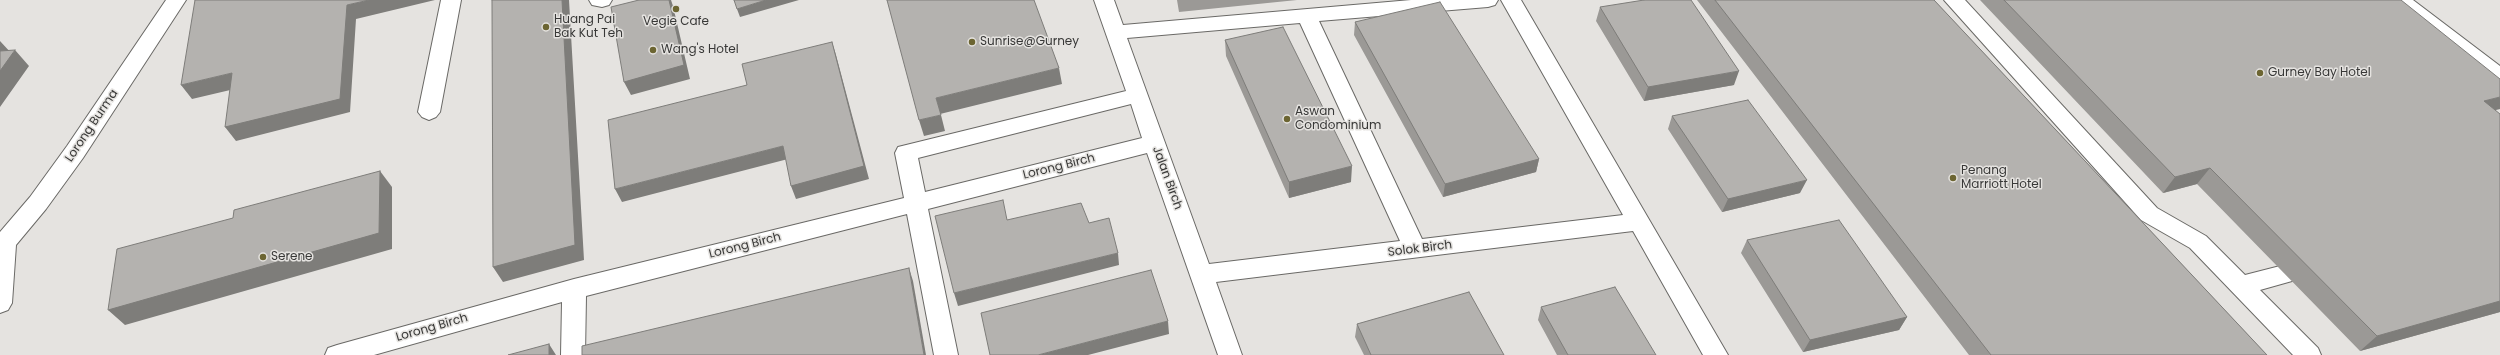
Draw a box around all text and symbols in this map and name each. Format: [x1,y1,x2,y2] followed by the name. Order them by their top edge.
[671,4,681,14] marker: Vegie Cafe
[554,13,623,41] place label: Huang Pai Bak Kut Teh
[643,15,709,29] place label: Vegie Cafe
[541,22,551,32] marker: Huang Pai Bak Kut Teh
[980,35,1079,49] place label: Sunrise@Gurney
[967,37,977,47] marker: Sunrise@Gurney
[661,43,739,57] place label: Wang's Hotel
[648,45,658,55] marker: Wang's Hotel
[2268,66,2371,80] place label: Gurney Bay Hotel
[2255,68,2265,78] marker: Gurney Bay Hotel
[63,87,121,165] street label: Lorong Burma
[1295,105,1381,133] place label: Aswan Condominium
[1282,114,1292,124] marker: Aswan Condominium
[1149,144,1185,212] street label: Jalan Birch
[1021,151,1097,183] street label: Lorong Birch
[1961,164,2042,192] place label: Penang Marriott Hotel
[1948,173,1958,183] marker: Penang Marriott Hotel
[707,230,783,262] street label: Lorong Birch
[1387,238,1453,260] street label: Solok Birch
[271,250,313,264] place label: Serene
[258,252,268,262] marker: Serene
[395,311,469,345] street label: Lorong Birch

